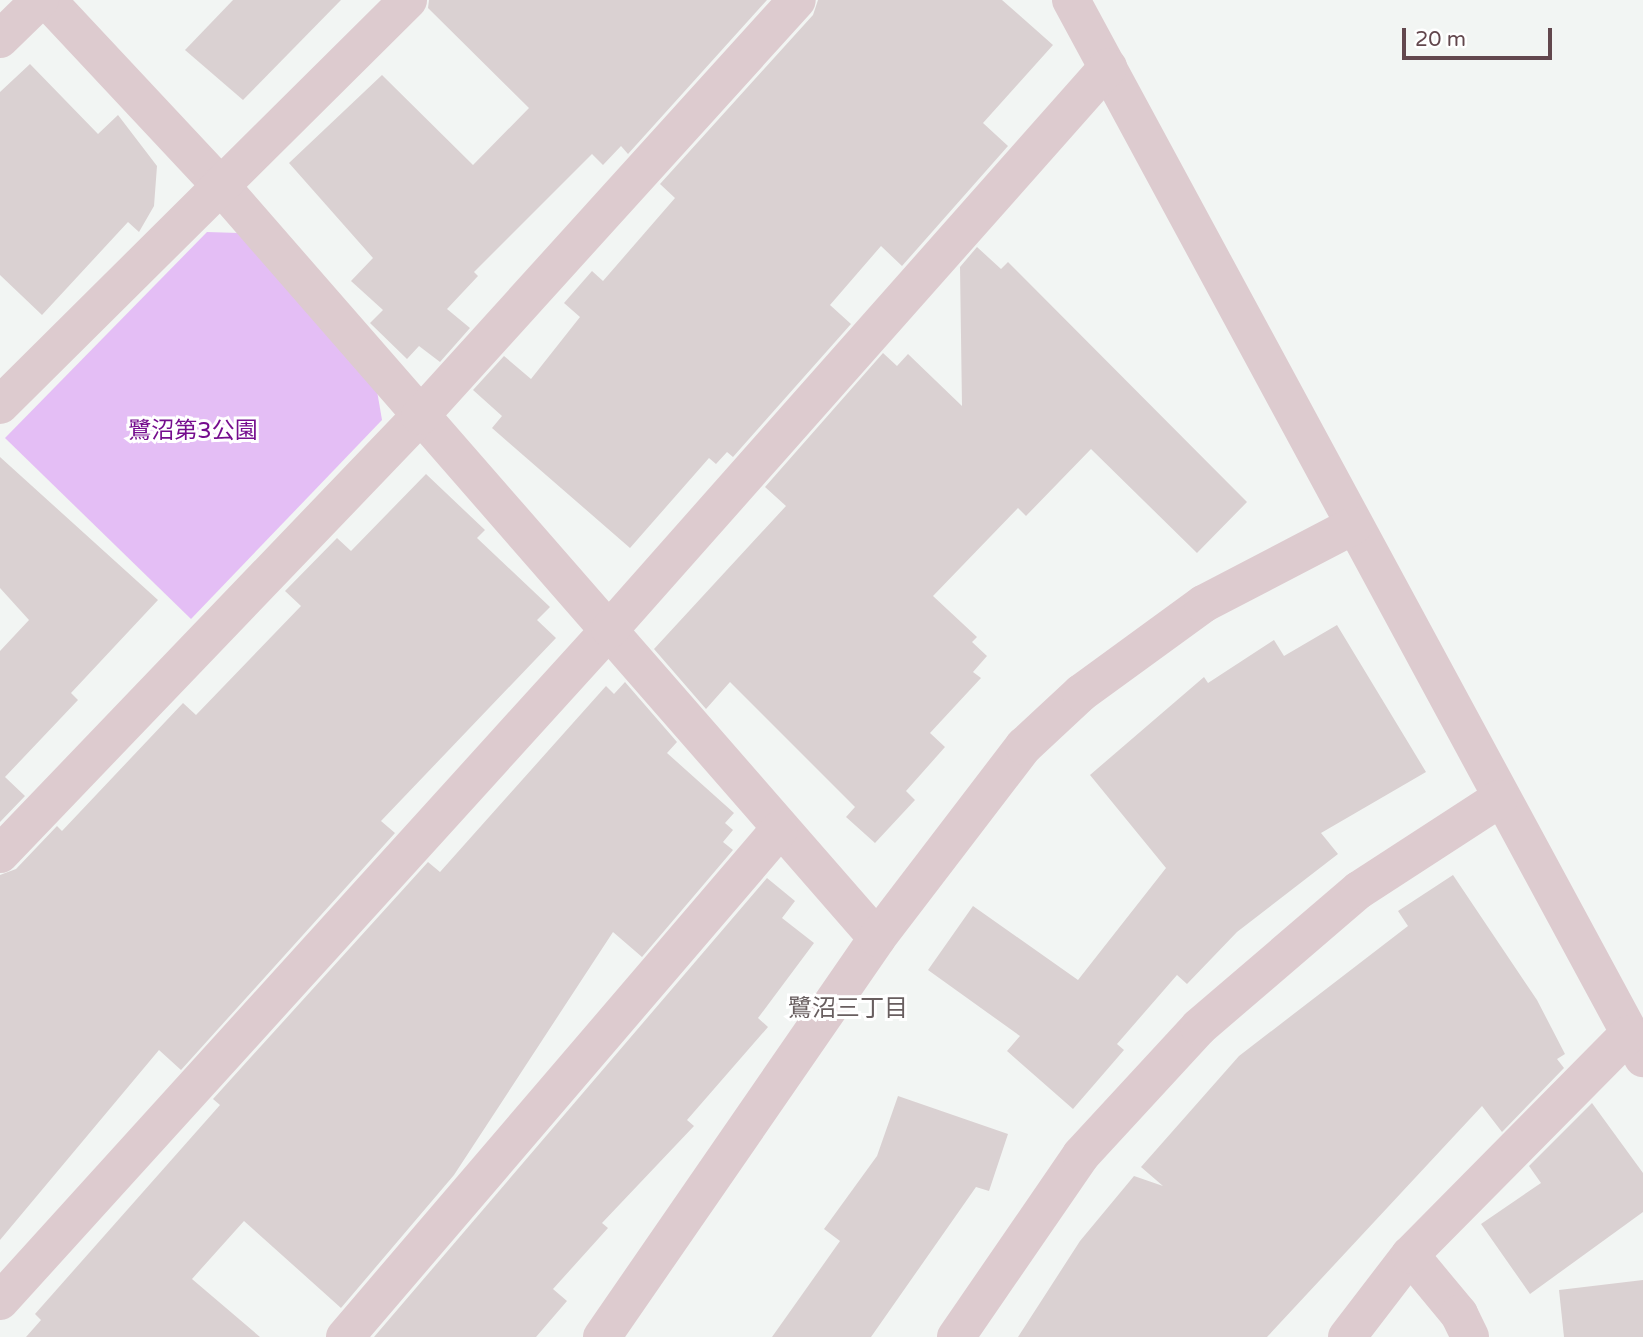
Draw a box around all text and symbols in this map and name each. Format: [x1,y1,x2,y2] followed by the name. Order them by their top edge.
[1405,14,1556,58] scale bar
[1415,27,1466,52] text: 20 m
[128,417,258,445] park label: 鷺沼第3公園
[788,995,908,1023] district label: 鷺沼三丁目

